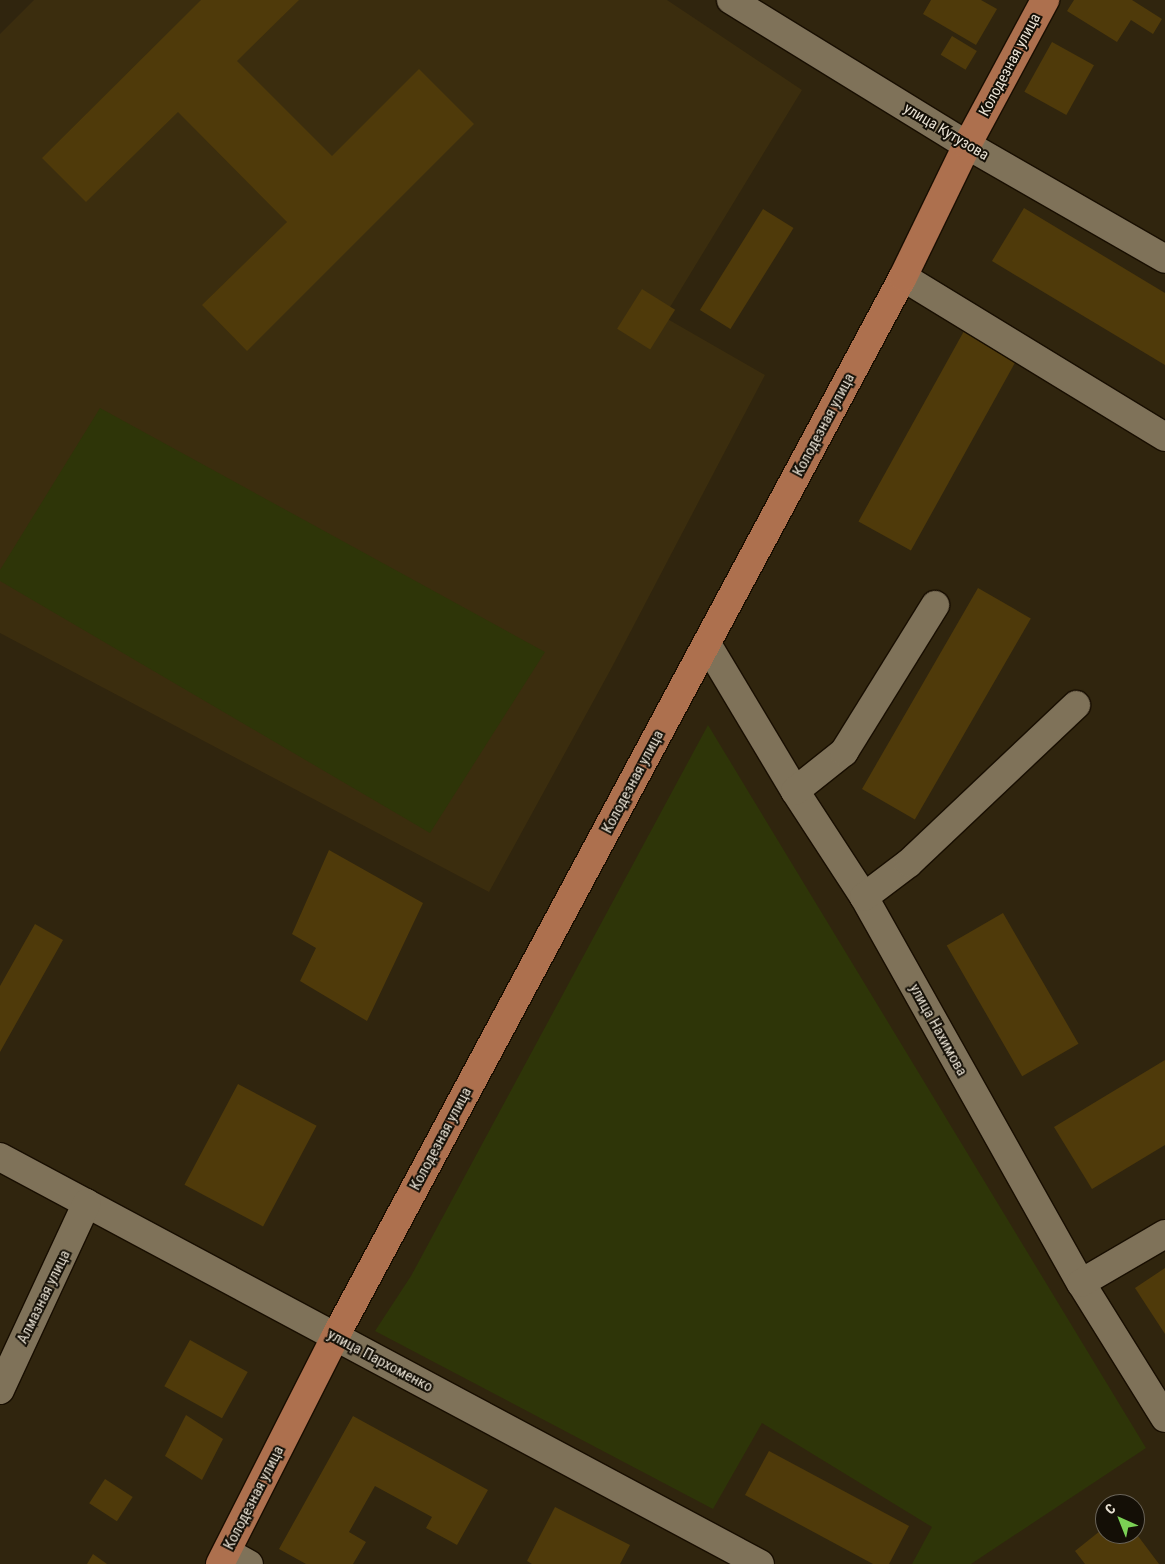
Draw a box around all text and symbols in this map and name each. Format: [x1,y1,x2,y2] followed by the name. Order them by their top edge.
[975,11,1045,119] street label: Колодезная улица
[900,100,992,164] street label: улица Кутузова
[789,371,859,479] street label: Колодезная улица
[598,728,668,836] street label: Колодезная улица
[905,981,971,1079] street label: улица Нахимова
[406,1085,476,1193] street label: Колодезная улица
[14,1247,74,1347] street label: Алмазная улица
[324,1326,436,1396] street label: улица Пархоменко
[220,1443,288,1553] street label: Колодезная улица
[1095,1494,1145,1544] north arrow
[1102,1500,1119,1517] text: С

